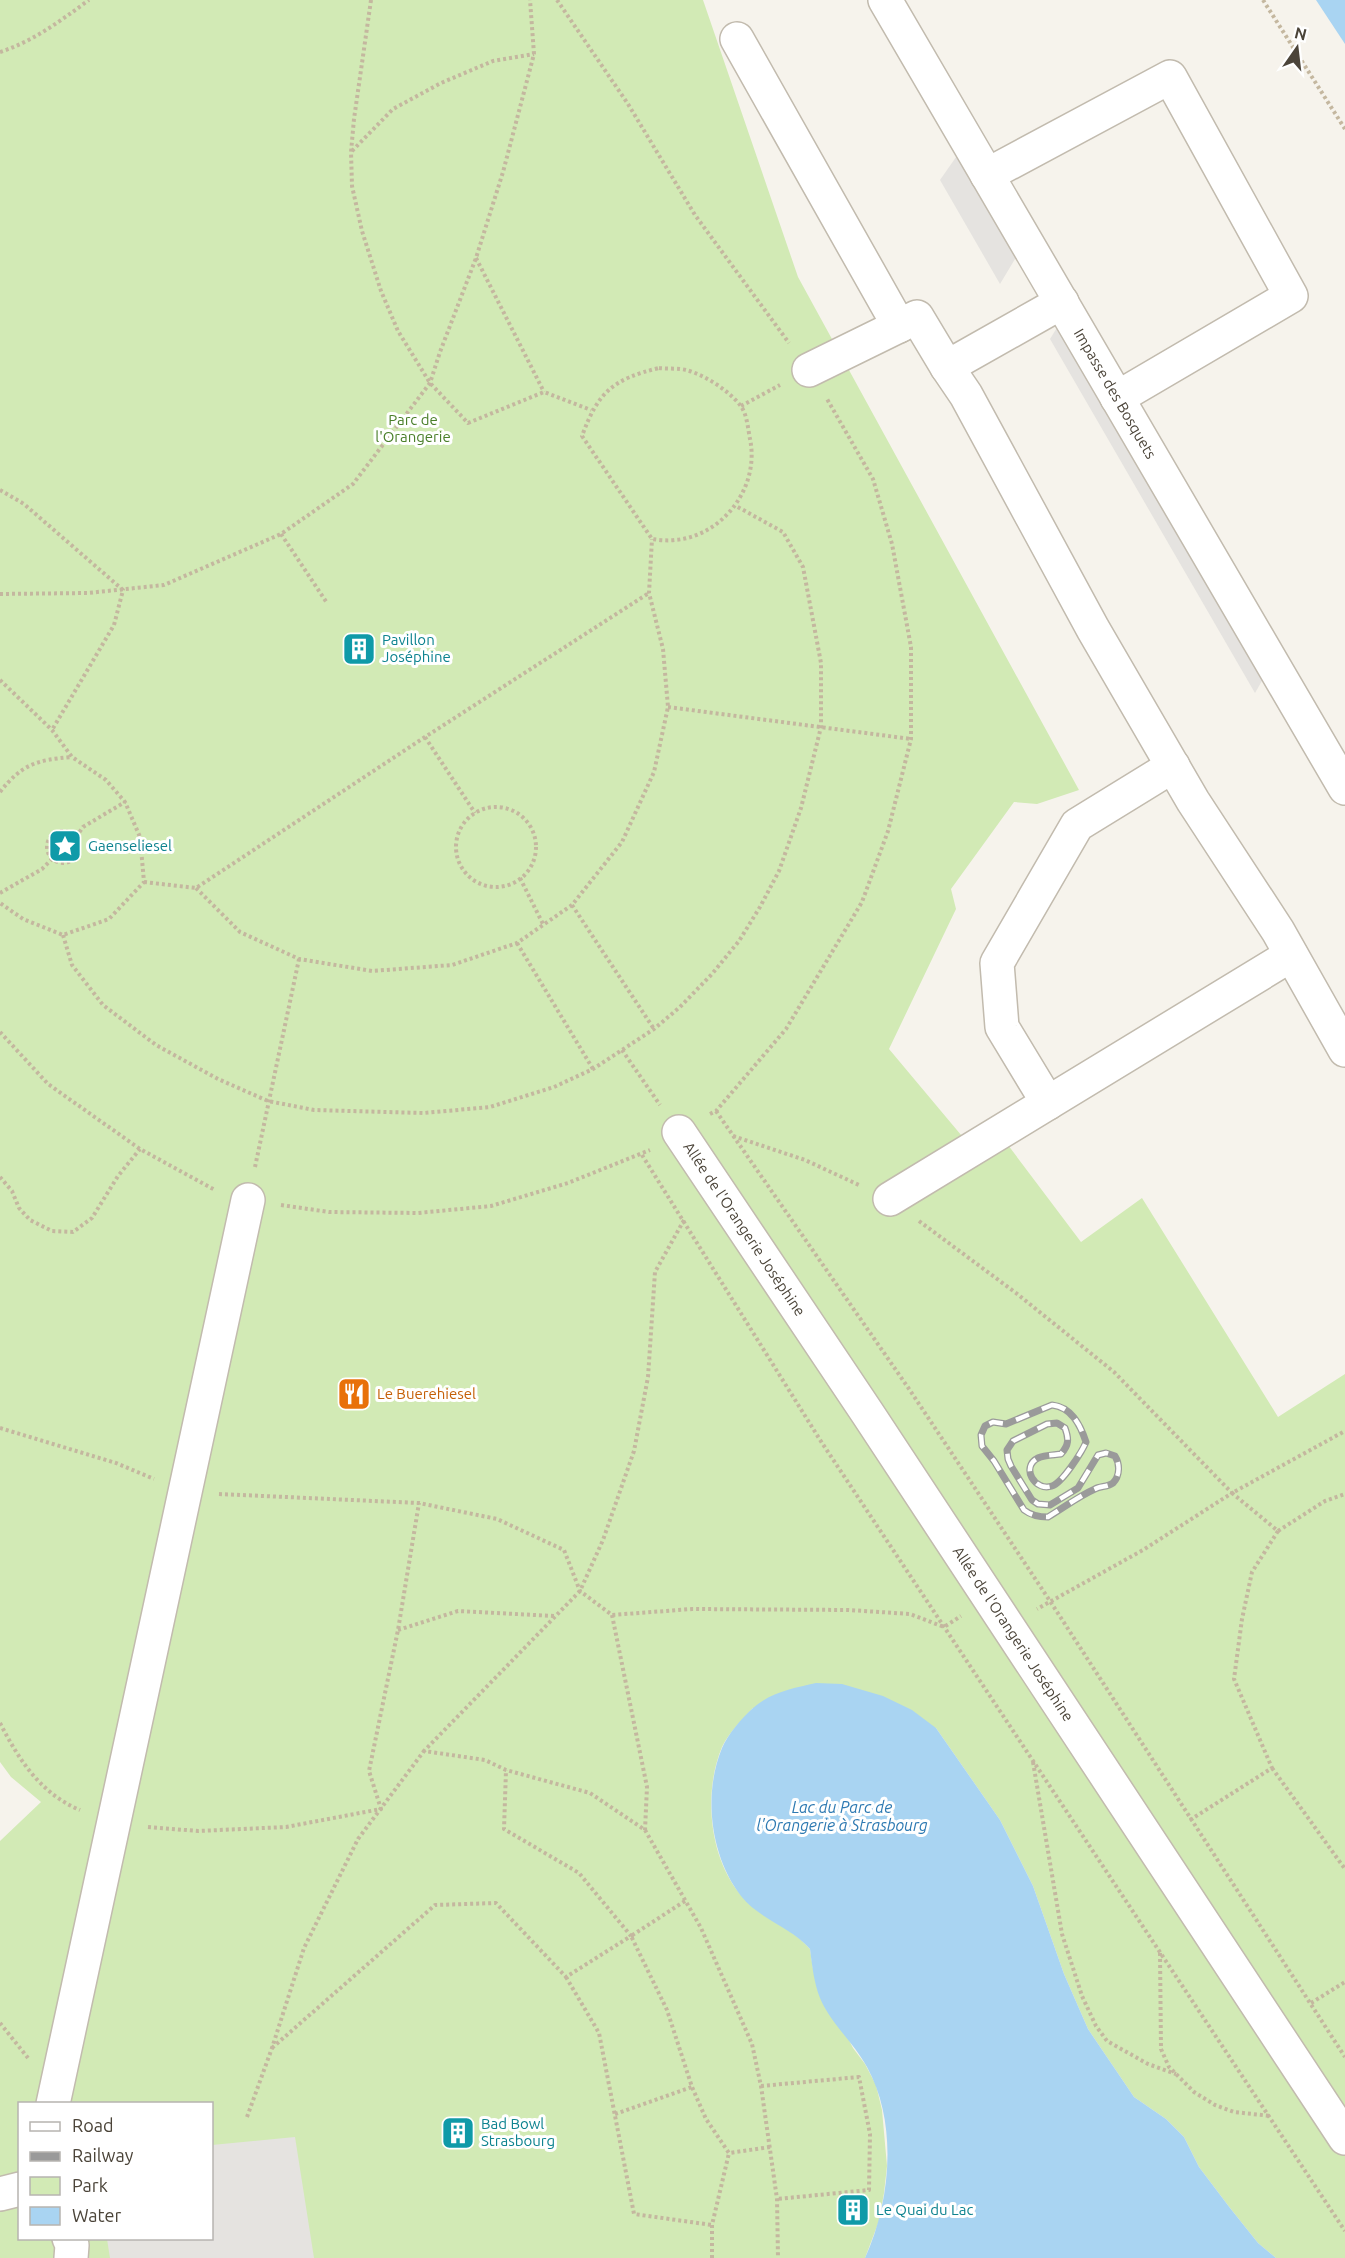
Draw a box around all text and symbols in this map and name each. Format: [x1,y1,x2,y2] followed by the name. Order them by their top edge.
[1267,18,1327,78] north arrow
[1293,23,1309,44] text: N
[1071,325,1160,462] street label: Impasse des Bosquets
[375,411,451,445] park label: Parc de l'Orangerie
[341,631,377,667] building icon: Pavillon Joséphine
[382,631,451,665] place label: Pavillon Joséphine
[47,828,83,864] place icon: Gaenseliesel
[88,837,172,854] place label: Gaenseliesel
[680,1139,809,1319] street label: Allée de l'Orangerie Joséphine
[336,1376,372,1412] restaurant icon: Le Buerehiesel
[377,1385,476,1402] place label: Le Buerehiesel
[950,1543,1077,1724] street label: Allée de l'Orangerie Joséphine
[756,1798,928,1834] water label: Lac du Parc de l'Orangerie à Strasbourg
[18,2102,213,2240] legend
[72,2115,114,2135] text: Road
[440,2115,476,2151] building icon: Bad Bowl Strasbourg
[481,2115,555,2149] place label: Bad Bowl Strasbourg
[72,2145,134,2165] text: Railway
[72,2175,108,2195] text: Park
[835,2192,871,2228] building icon: Le Quai du Lac
[876,2201,973,2218] place label: Le Quai du Lac
[72,2205,122,2225] text: Water

